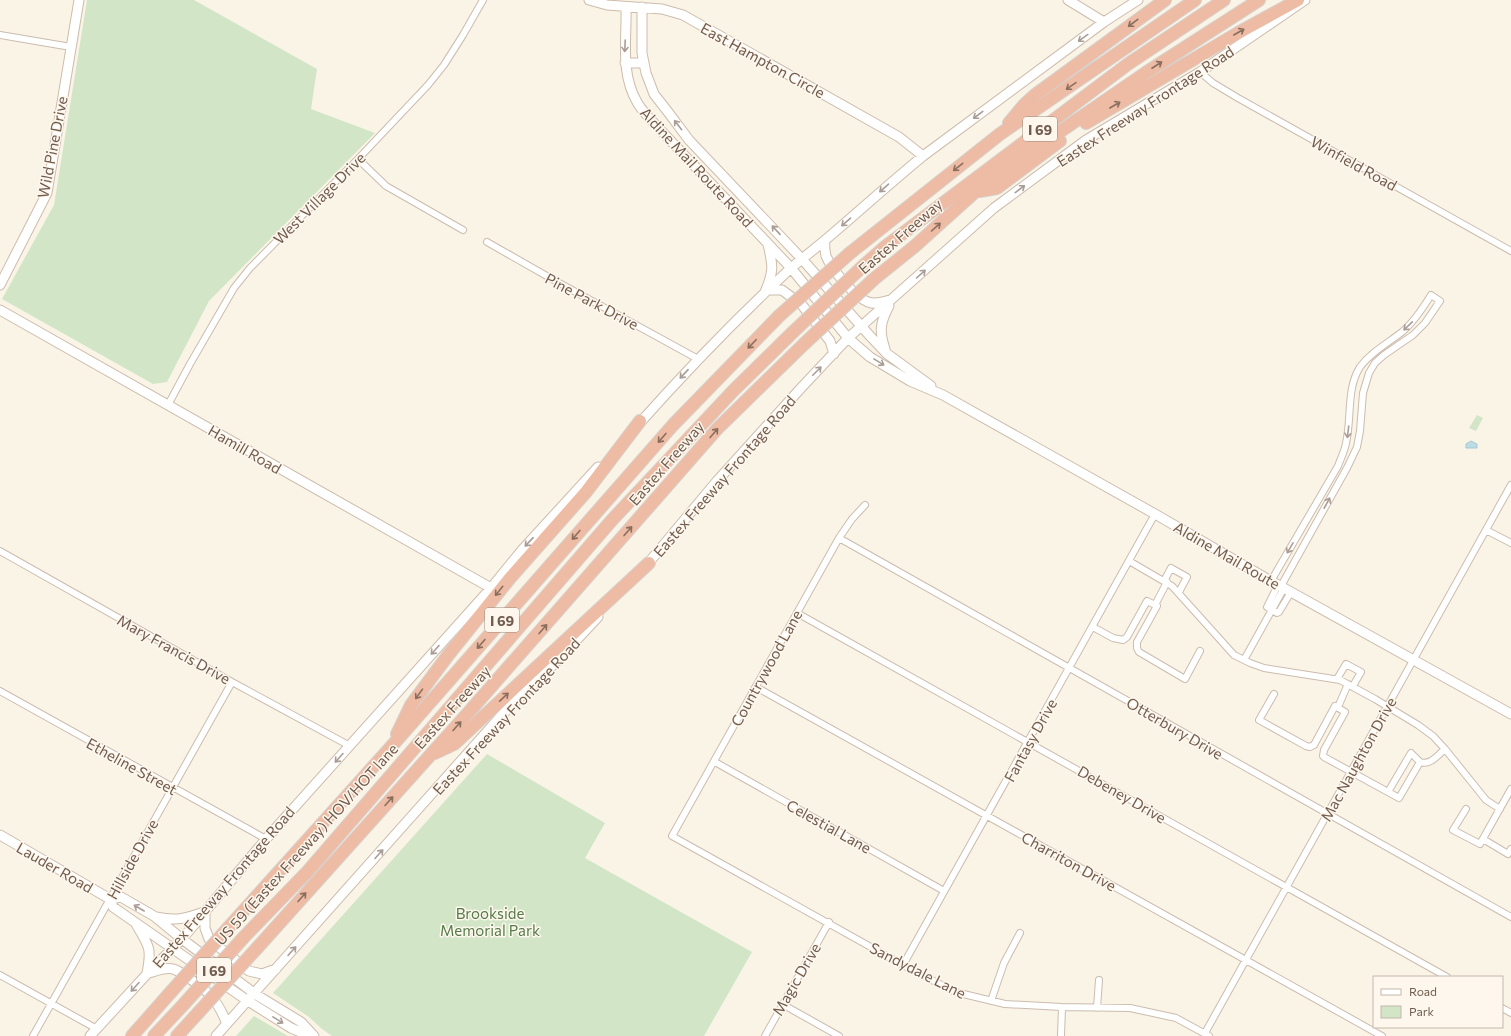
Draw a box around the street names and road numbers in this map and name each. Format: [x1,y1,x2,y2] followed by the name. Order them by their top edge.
[698,18,828,102] street label: East Hampton Circle
[1053,42,1237,170] street label: Eastex Freeway Frontage Road
[33,94,71,199] street label: Wild Pine Drive
[637,103,757,231] street label: Aldine Mail Route Road
[1023,117,1057,141] road number: I 69
[1308,132,1400,194] street label: Winfield Road
[269,148,369,248] street label: West Village Drive
[854,194,946,277] street label: Eastex Freeway
[542,269,642,333] street label: Pine Park Drive
[649,392,799,560] street label: Eastex Freeway Frontage Road
[625,417,708,509] street label: Eastex Freeway
[205,421,285,477] street label: Hamill Road
[1171,517,1283,593] street label: Aldine Mail Route
[727,607,805,729] street label: Countrywood Lane
[485,608,519,632] road number: I 69
[114,610,234,688] street label: Mary Francis Drive
[429,634,583,798] street label: Eastex Freeway Frontage Road
[410,662,494,752] street label: Eastex Freeway
[1124,693,1227,763] street label: Otterbury Drive
[1316,694,1400,824] street label: Mac Naughton Drive
[1000,695,1060,785] street label: Fantasy Drive
[84,734,180,798] street label: Etheline Street
[211,739,401,949] street label: US 59 (Eastex Freeway) HOV/HOT lane
[1075,761,1169,827] street label: Debeney Drive
[783,795,875,857] street label: Celestial Lane
[148,803,298,971] street label: Eastex Freeway Frontage Road
[103,816,162,902] street label: Hillside Drive
[1019,828,1119,894] street label: Charriton Drive
[14,838,96,896] street label: Lauder Road
[867,938,969,1002] street label: Sandydale Lane
[768,940,824,1018] street label: Magic Drive
[197,958,231,982] road number: I 69

